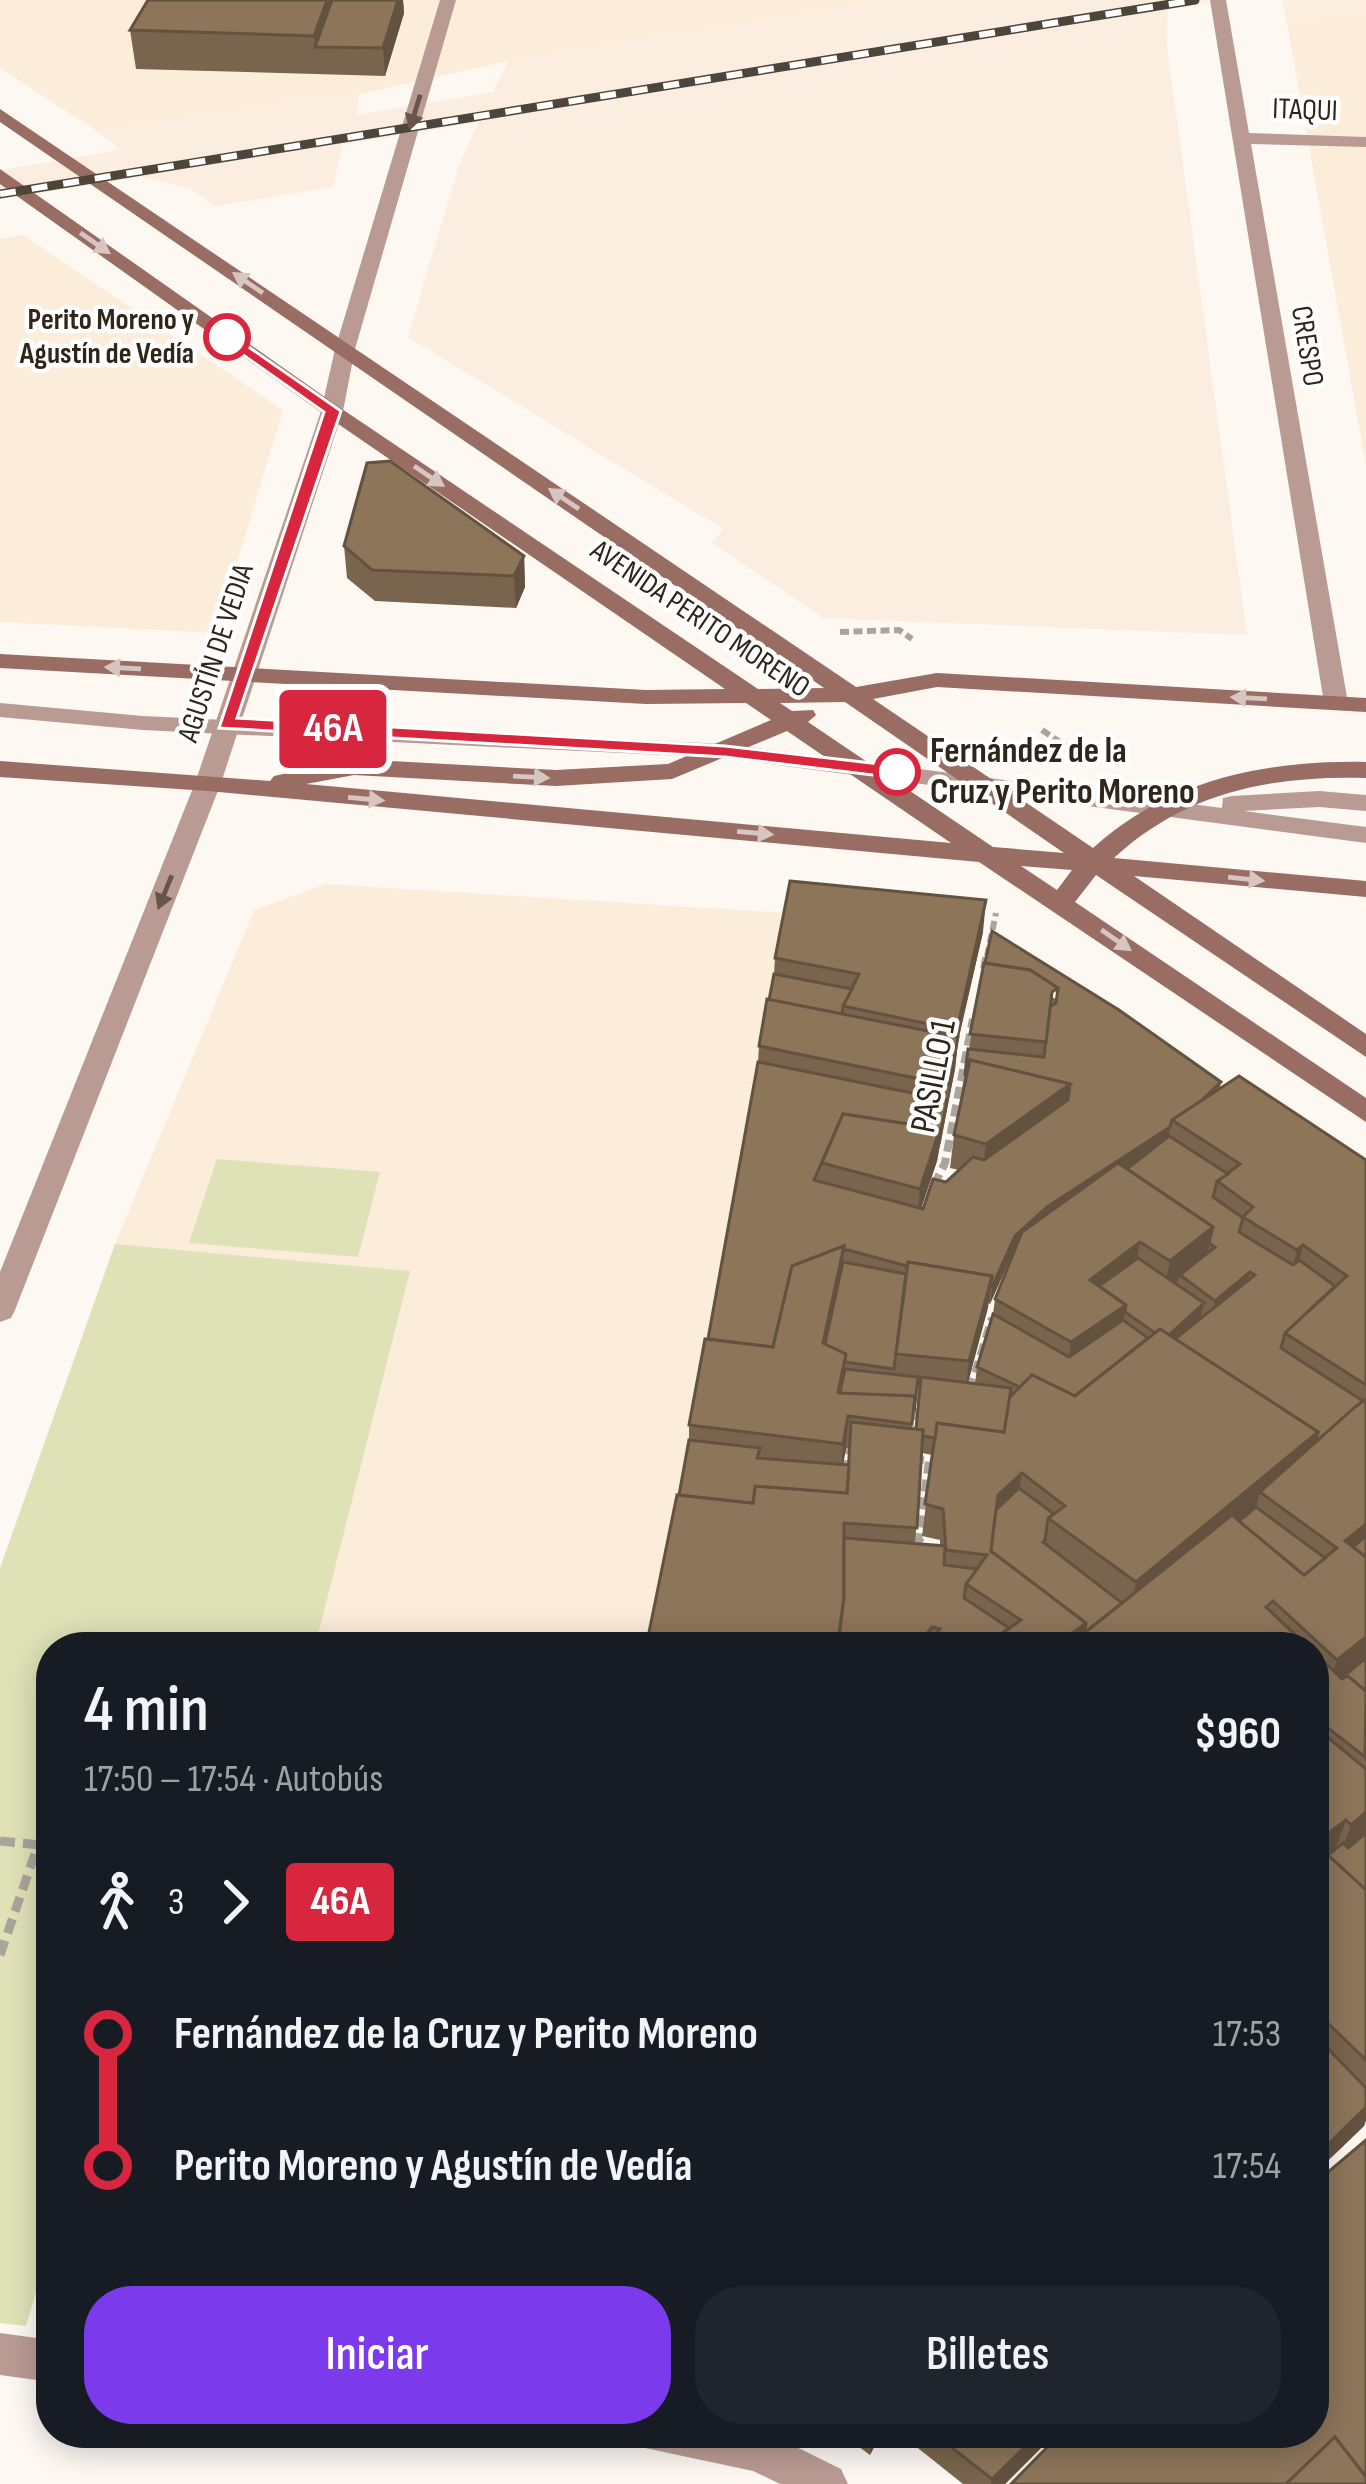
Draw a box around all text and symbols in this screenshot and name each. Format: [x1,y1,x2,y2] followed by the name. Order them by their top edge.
[1272,91,1338,129] street label: ITAQUI
[405,94,423,131] one-way arrow
[79,231,112,254] one-way arrow
[232,272,264,295] one-way arrow
[19,302,195,372] place label: Perito Moreno y Agustín de Vedía
[1283,303,1331,389] street label: CRESPO
[205,315,249,359] marker: Perito Moreno y Agustín de Vedía
[413,465,446,487] one-way arrow
[547,488,580,511] one-way arrow
[583,532,816,706] street label: AVENIDA PERITO MORENO
[170,559,262,747] street label: AGUSTÍN DE VEDIA
[104,658,141,677] one-way arrow
[1229,688,1267,707] one-way arrow
[264,690,402,768] line badge: 46A
[303,703,363,754] text: 46A
[930,730,1195,814] place label: Fernández de la Cruz y Perito Moreno
[875,750,919,794] marker: Fernández de la Cruz y Perito Moreno
[513,768,551,787] one-way arrow
[348,789,385,808] one-way arrow
[737,824,774,843] one-way arrow
[1228,869,1266,888] one-way arrow
[155,874,174,910] one-way arrow
[1100,928,1133,951] one-way arrow
[902,1015,966,1136] street label: PASILLO 1
[84,1671,209,1750] text: 4 min
[1194,1707,1281,1762] text: $960
[84,1756,383,1803] text: 17:50 – 17:54 · Autobús
[84,1869,150,1935] icon: walk
[202,1869,268,1935] icon: forward
[310,1876,370,1927] text: 46A
[168,1879,184,1926] text: 3
[174,2007,758,2062] text: Fernández de la Cruz y Perito Moreno
[1213,2011,1281,2058] text: 17:53
[174,2139,692,2194] text: Perito Moreno y Agustín de Vedía
[1213,2143,1281,2190] text: 17:54
[84,2286,671,2424] button: Iniciar
[695,2286,1281,2424] button: Billetes

